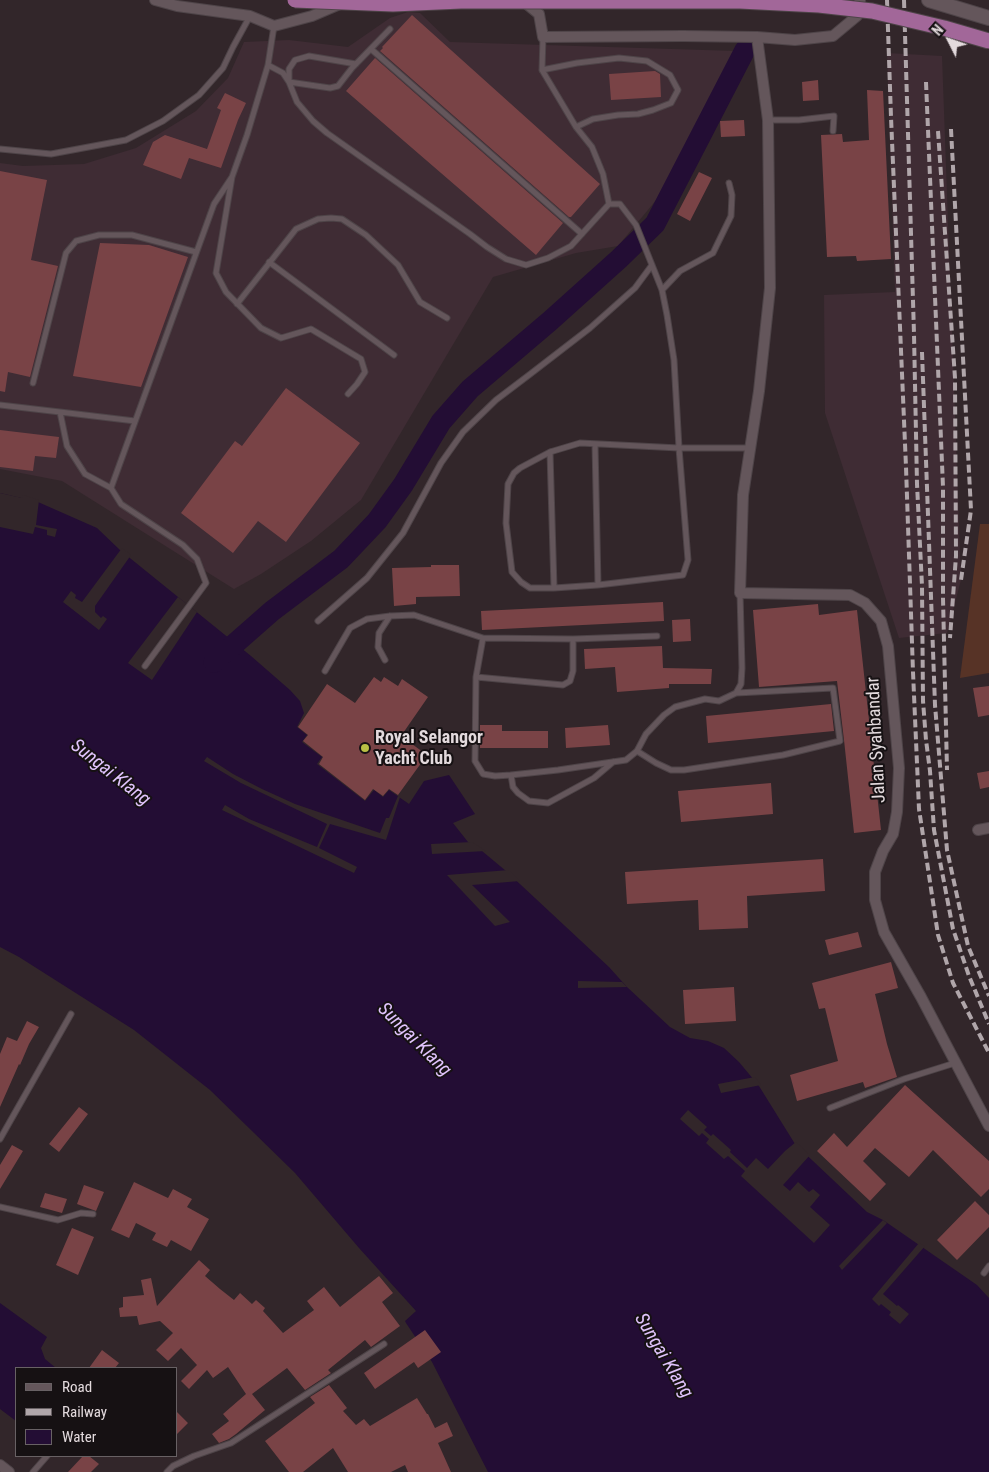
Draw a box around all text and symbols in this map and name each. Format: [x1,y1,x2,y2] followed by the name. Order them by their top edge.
[924,15,974,65] north arrow
[929,22,947,39] text: N
[863,676,891,804] street label: Jalan Syahbandar
[375,727,483,770] place label: Royal Selangor Yacht Club
[66,735,154,811] water label: Sungai Klang
[359,742,371,754] marker: Royal Selangor Yacht Club
[372,998,456,1082] water label: Sungai Klang
[629,1309,697,1403] water label: Sungai Klang
[15,1367,178,1457] legend
[62,1378,92,1396] text: Road
[62,1403,107,1421] text: Railway
[62,1428,96,1446] text: Water

